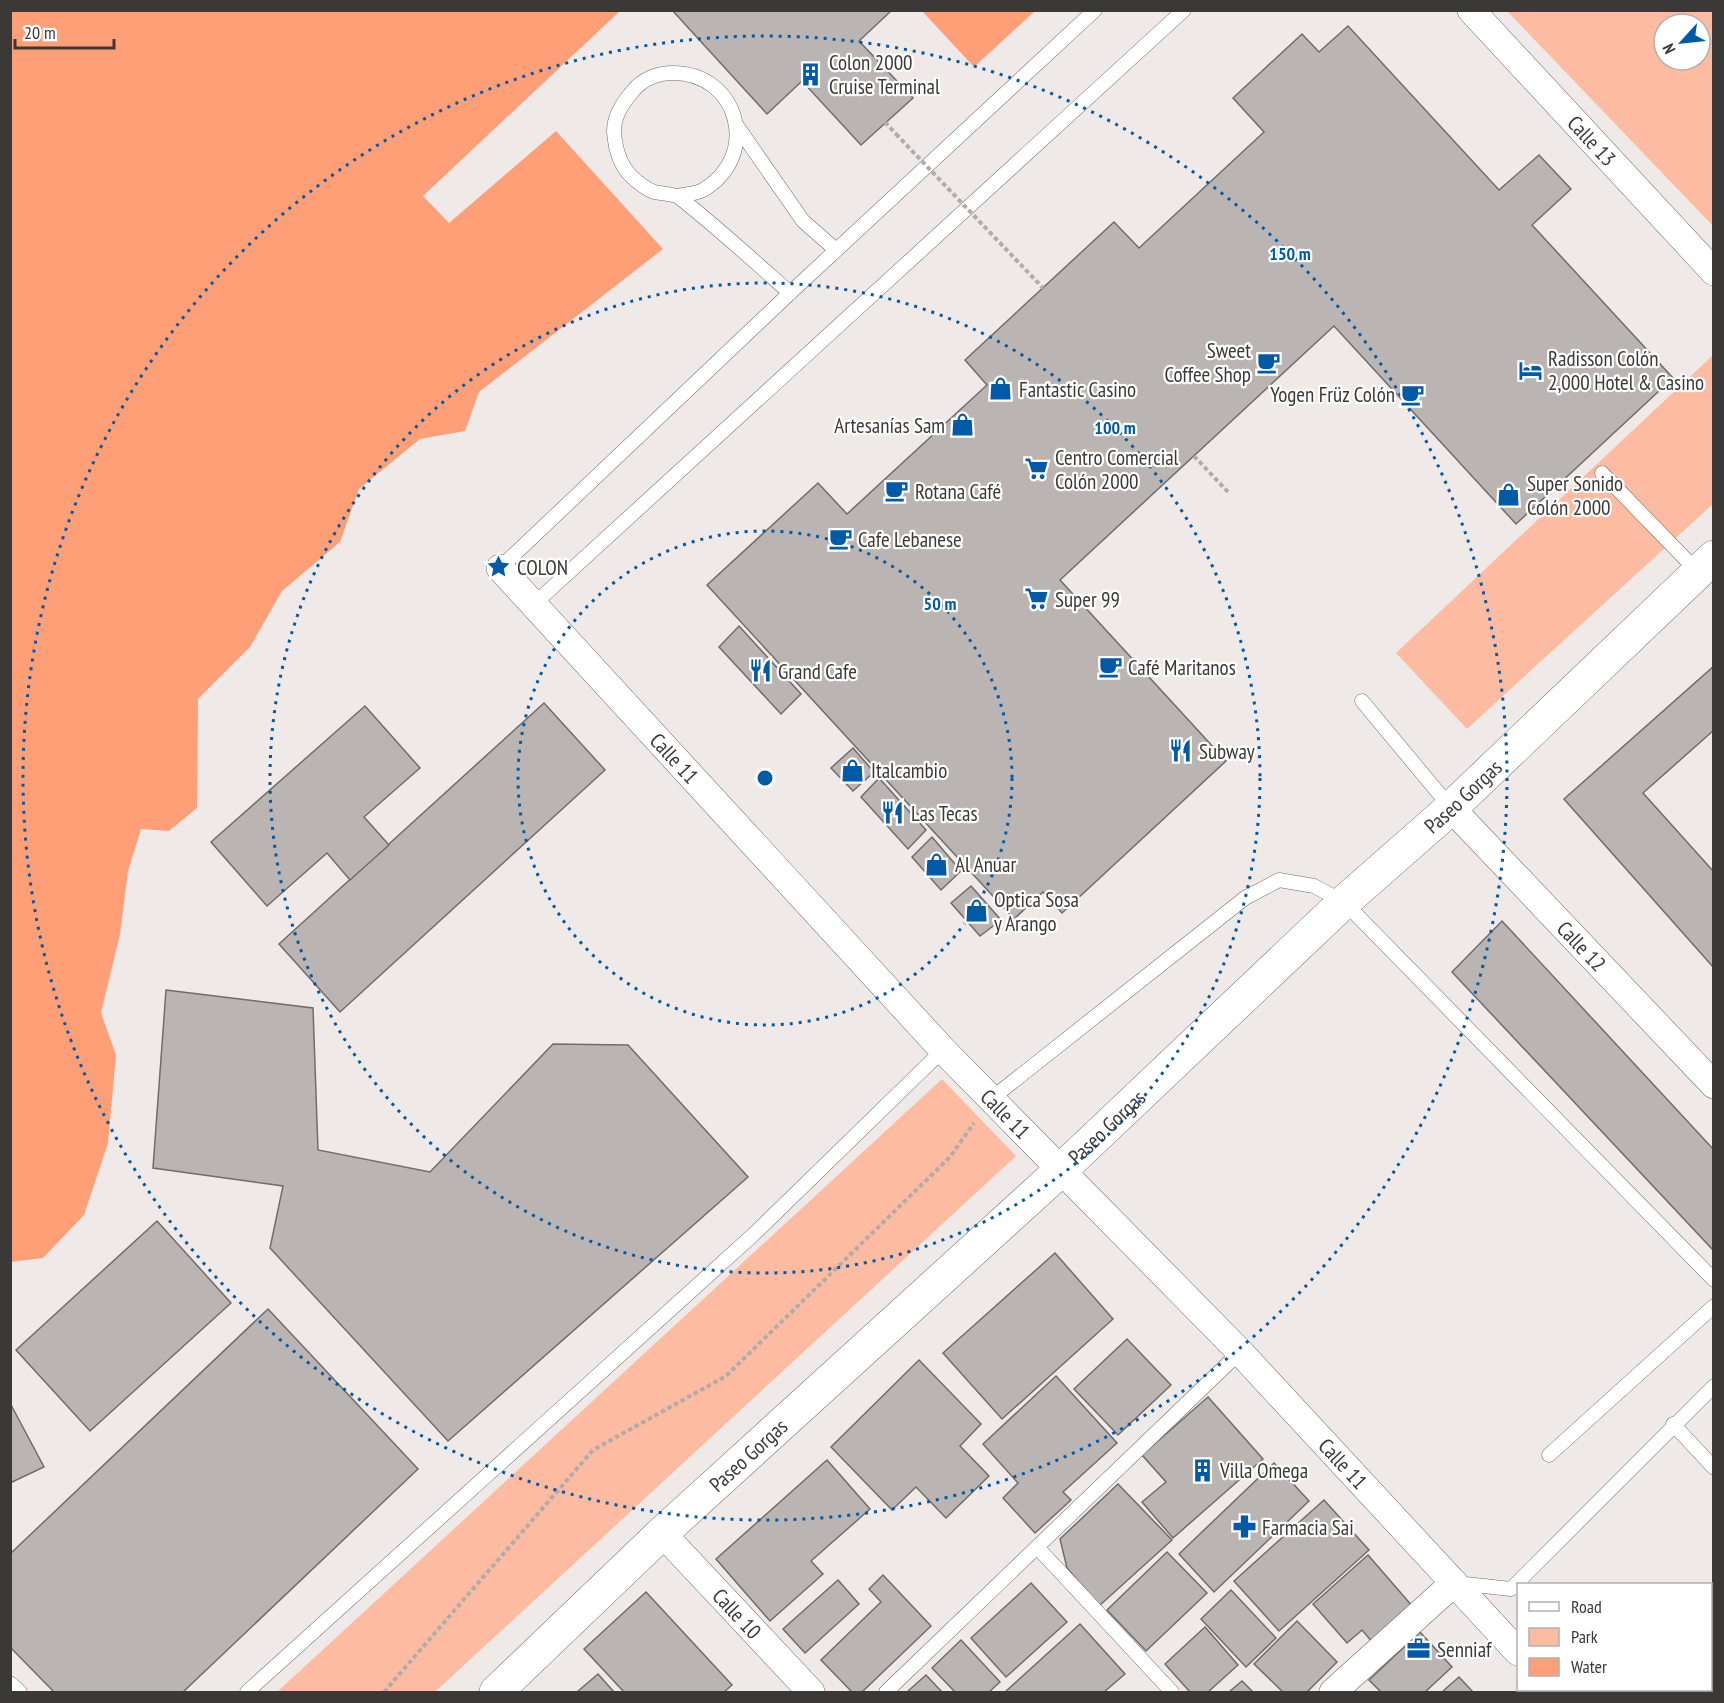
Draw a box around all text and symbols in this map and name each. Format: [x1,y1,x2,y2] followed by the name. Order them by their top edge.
[15,12,114,50] scale bar
[1652,12,1712,72] north arrow
[24,21,56,44] text: 20 m
[1658,40,1680,57] text: N
[829,49,940,100] place label: Colon 2000 Cruise Terminal
[798,61,824,87] building icon: Colon 2000 Cruise Terminal
[1562,109,1622,172] street label: Calle 13
[1269,242,1311,265] text: 150 m
[1164,337,1251,388] place label: Sweet Coffee Shop
[1548,345,1704,396] place label: Radisson Colón 2,000 Hotel & Casino
[1256,349,1282,375] cafe icon: Sweet Coffee Shop
[1517,357,1543,383] hotel icon: Radisson Colón 2,000 Hotel & Casino
[988,376,1014,402] shop icon: Fantastic Casino
[1019,376,1136,403] place label: Fantastic Casino
[1270,381,1395,408] place label: Yogen Früz Colón
[1400,381,1426,407] cafe icon: Yogen Früz Colón
[834,412,945,439] place label: Artesanías Sam
[950,412,976,438] shop icon: Artesanías Sam
[1094,416,1136,439] text: 100 m
[1055,444,1179,495] place label: Centro Comercial Colón 2000
[1024,456,1050,482] supermarket icon: Centro Comercial Colón 2000
[1527,470,1623,521] place label: Super Sonido Colón 2000
[884,478,910,504] cafe icon: Rotana Café
[915,478,1001,505] place label: Rotana Café
[1496,482,1522,508] shop icon: Super Sonido Colón 2000
[827,526,853,552] cafe icon: Cafe Lebanese
[858,526,962,553] place label: Cafe Lebanese
[486,554,512,580] place icon: COLON
[517,554,568,581] place label: COLON
[1024,586,1050,612] supermarket icon: Super 99
[1055,586,1120,613] place label: Super 99
[924,592,956,615] text: 50 m
[1097,654,1123,680] cafe icon: Café Maritanos
[1128,654,1236,681] place label: Café Maritanos
[747,658,773,684] restaurant icon: Grand Cafe
[778,658,857,685] place label: Grand Cafe
[644,727,705,789] street label: Calle 11
[1168,738,1194,764] restaurant icon: Subway
[1199,738,1255,765] place label: Subway
[1418,754,1507,839] street label: Paseo Gorgas
[840,757,866,783] shop icon: Italcambio
[871,757,947,784] place label: Italcambio
[755,768,775,788] centre of rings
[880,800,906,826] restaurant icon: Las Tecas
[911,800,978,827] place label: Las Tecas
[924,851,950,877] shop icon: Al Anuar
[955,851,1016,878] place label: Al Anuar
[994,886,1079,937] place label: Optica Sosa y Arango
[963,898,989,924] shop icon: Optica Sosa y Arango
[1552,915,1612,977] street label: Calle 12
[975,1083,1036,1144] street label: Calle 11
[1062,1084,1151,1170] street label: Paseo Gorgas
[703,1412,793,1497] street label: Paseo Gorgas
[1313,1432,1373,1494] street label: Calle 11
[1189,1457,1215,1483] building icon: Villa Omega
[1219,1457,1308,1484] place label: Villa Omega
[1231,1514,1257,1540] pharmacy icon: Farmacia Sai
[1262,1514,1354,1541] place label: Farmacia Sai
[707,1582,767,1644] street label: Calle 10
[1517,1583,1712,1691] legend
[1571,1595,1602,1618] text: Road
[1571,1625,1598,1648] text: Park
[1406,1636,1432,1662] office icon: Senniaf
[1437,1636,1492,1663] place label: Senniaf
[1571,1655,1607,1678] text: Water

